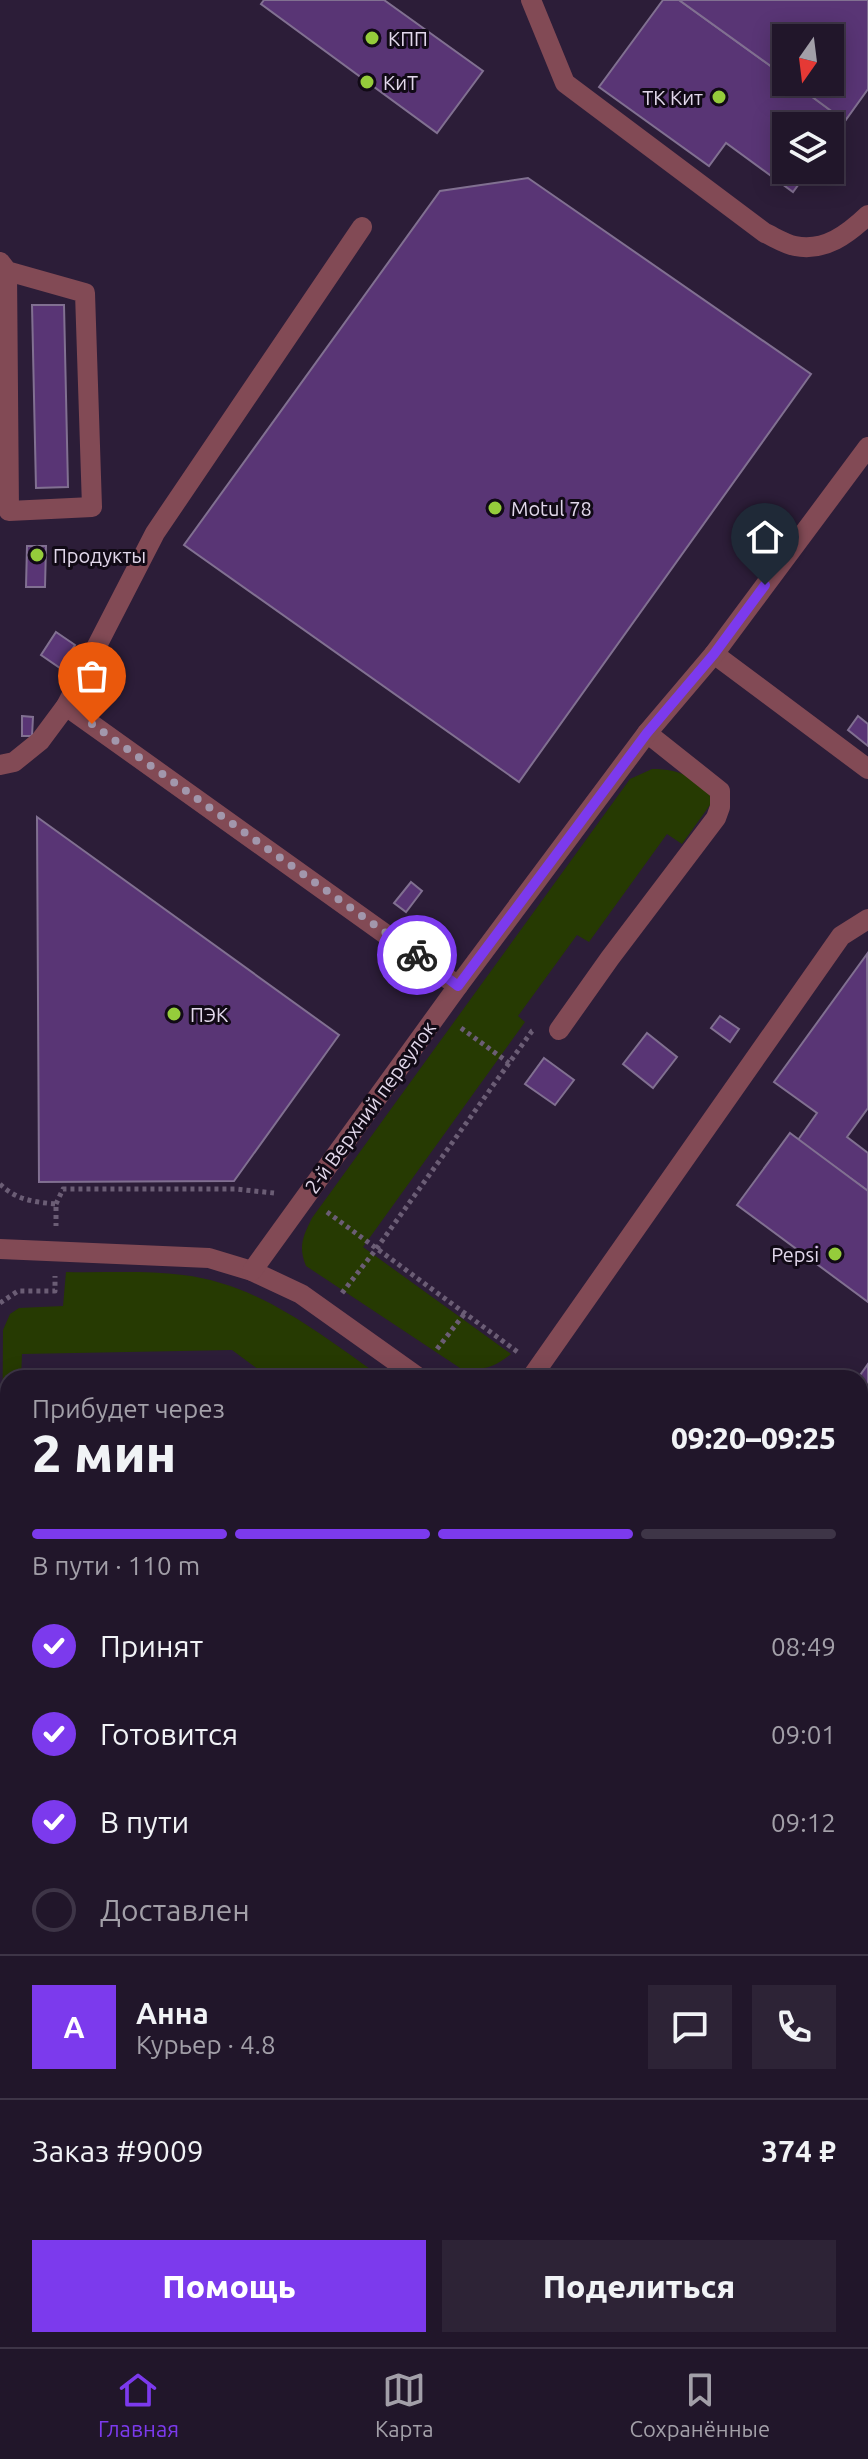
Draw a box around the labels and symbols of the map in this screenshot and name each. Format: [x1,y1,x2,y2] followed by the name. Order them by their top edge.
[772,24,844,96] north arrow
[388,27,428,50] place label: КПП
[363,29,381,47] marker: КПП
[383,71,418,94] place label: КиТ
[358,73,376,91] marker: КиТ
[642,86,703,109] place label: ТК Кит
[710,88,728,106] marker: ТК Кит
[511,497,592,520] place label: Motul 78
[486,499,504,517] marker: Motul 78
[731,503,799,585] pin
[53,544,146,567] place label: Продукты
[28,546,46,564] marker: Продукты
[58,642,126,724] pin
[377,915,457,995] courier
[190,1003,228,1026] place label: ПЭК
[165,1005,183,1023] marker: ПЭК
[300,1016,440,1198] street label: 2-й Верхний переулок
[771,1243,819,1266] place label: Pepsi
[826,1245,844,1263] marker: Pepsi

